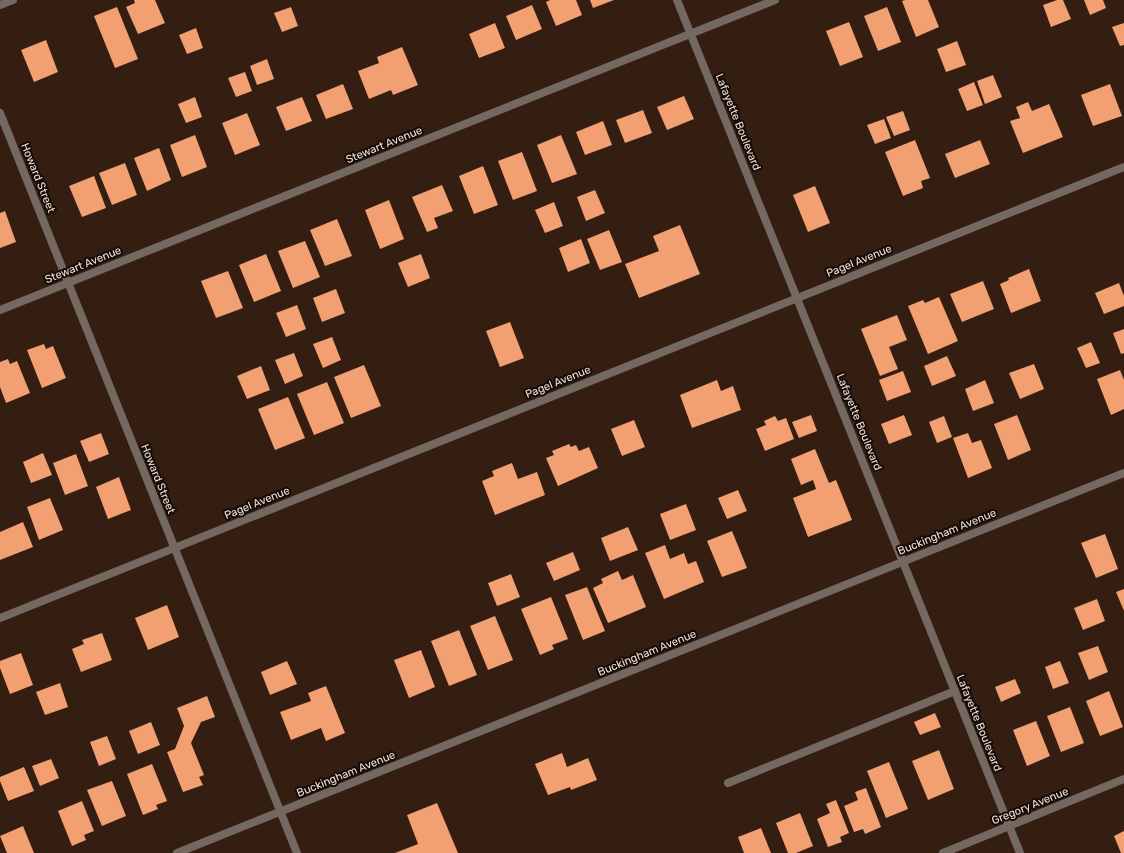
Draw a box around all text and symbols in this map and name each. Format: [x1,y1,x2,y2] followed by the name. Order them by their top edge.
[713,72,763,172] street label: Lafayette Boulevard
[344,124,424,166] street label: Stewart Avenue
[18,141,58,215] street label: Howard Street
[824,242,894,280] street label: Pagel Avenue
[43,244,123,286] street label: Stewart Avenue
[523,363,593,401] street label: Pagel Avenue
[834,372,884,472] street label: Lafayette Boulevard
[138,442,178,516] street label: Howard Street
[222,484,292,522] street label: Pagel Avenue
[896,506,998,558] street label: Buckingham Avenue
[596,627,698,679] street label: Buckingham Avenue
[954,673,1004,773] street label: Lafayette Boulevard
[295,748,397,800] street label: Buckingham Avenue
[990,785,1070,827] street label: Gregory Avenue

